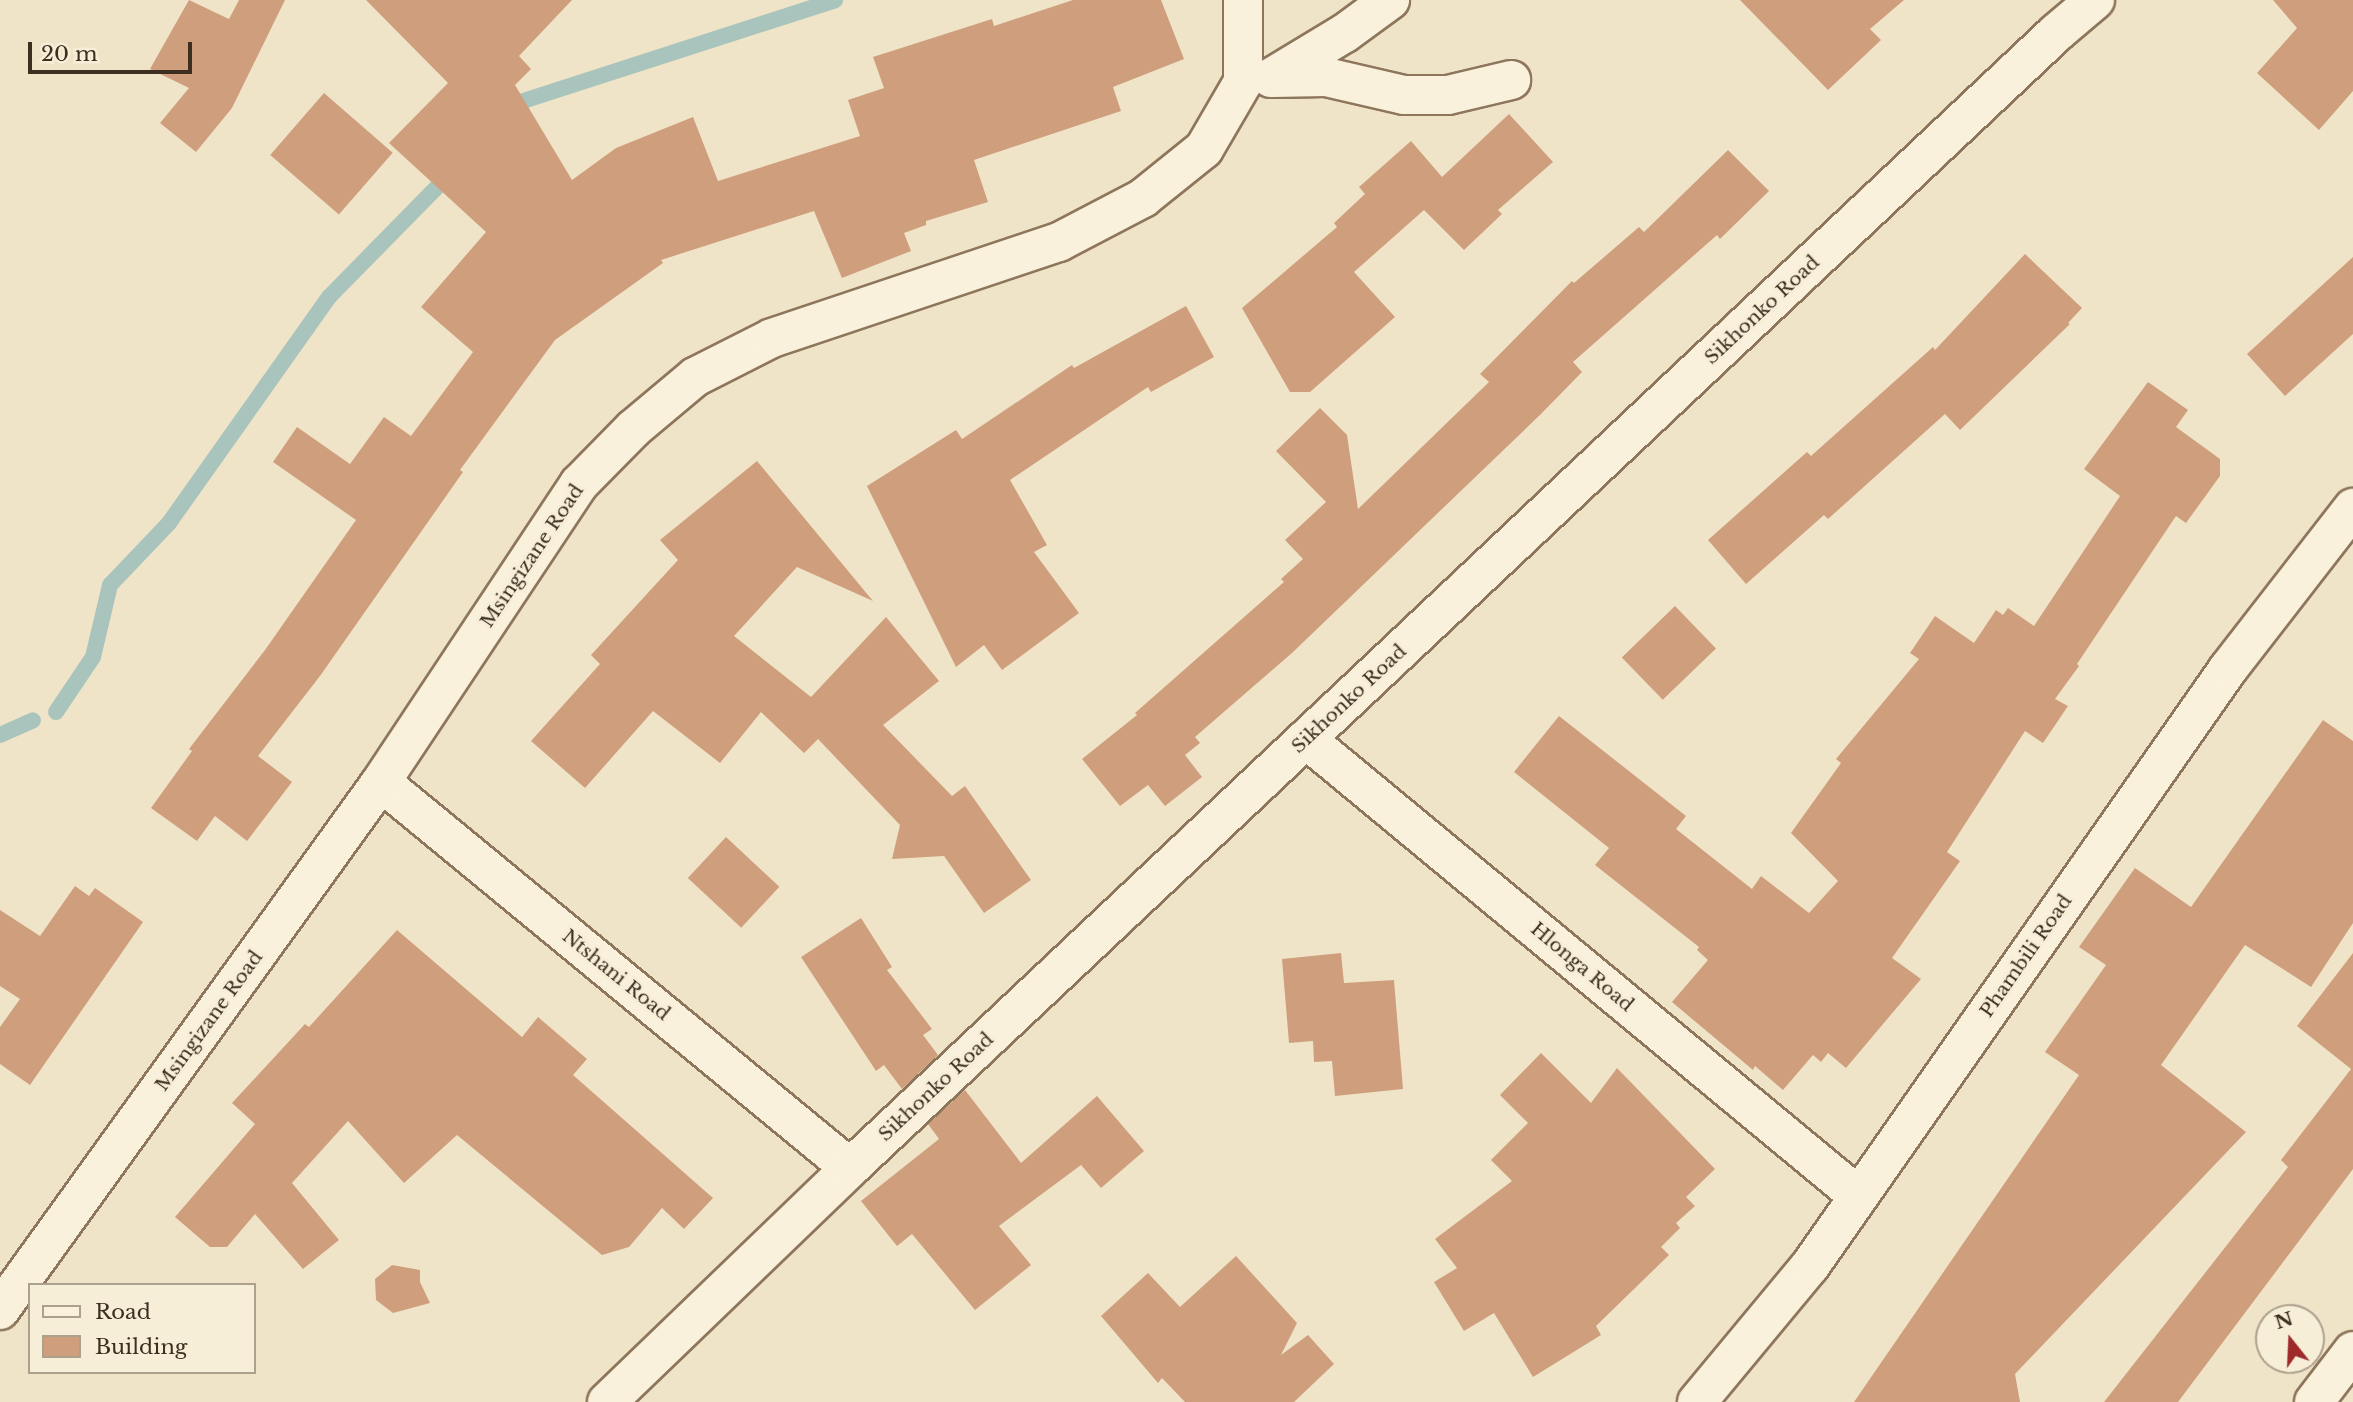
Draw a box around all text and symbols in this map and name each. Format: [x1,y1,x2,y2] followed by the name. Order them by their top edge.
[32,28,196,72] scale bar
[41,41,98,67] text: 20 m
[1700,251,1824,369] street label: Sikhonko Road
[476,480,588,632] street label: Msingizane Road
[1287,640,1411,758] street label: Sikhonko Road
[1975,890,2077,1022] street label: Phambili Road
[1526,917,1638,1017] street label: Hlonga Road
[558,925,674,1025] street label: Ntshani Road
[150,946,268,1096] street label: Msingizane Road
[874,1028,998,1146] street label: Sikhonko Road
[28,1283,256,1374] legend
[95,1299,151,1325] text: Road
[2255,1304,2325,1374] north arrow
[2272,1307,2296,1334] text: N
[95,1334,187,1360] text: Building

